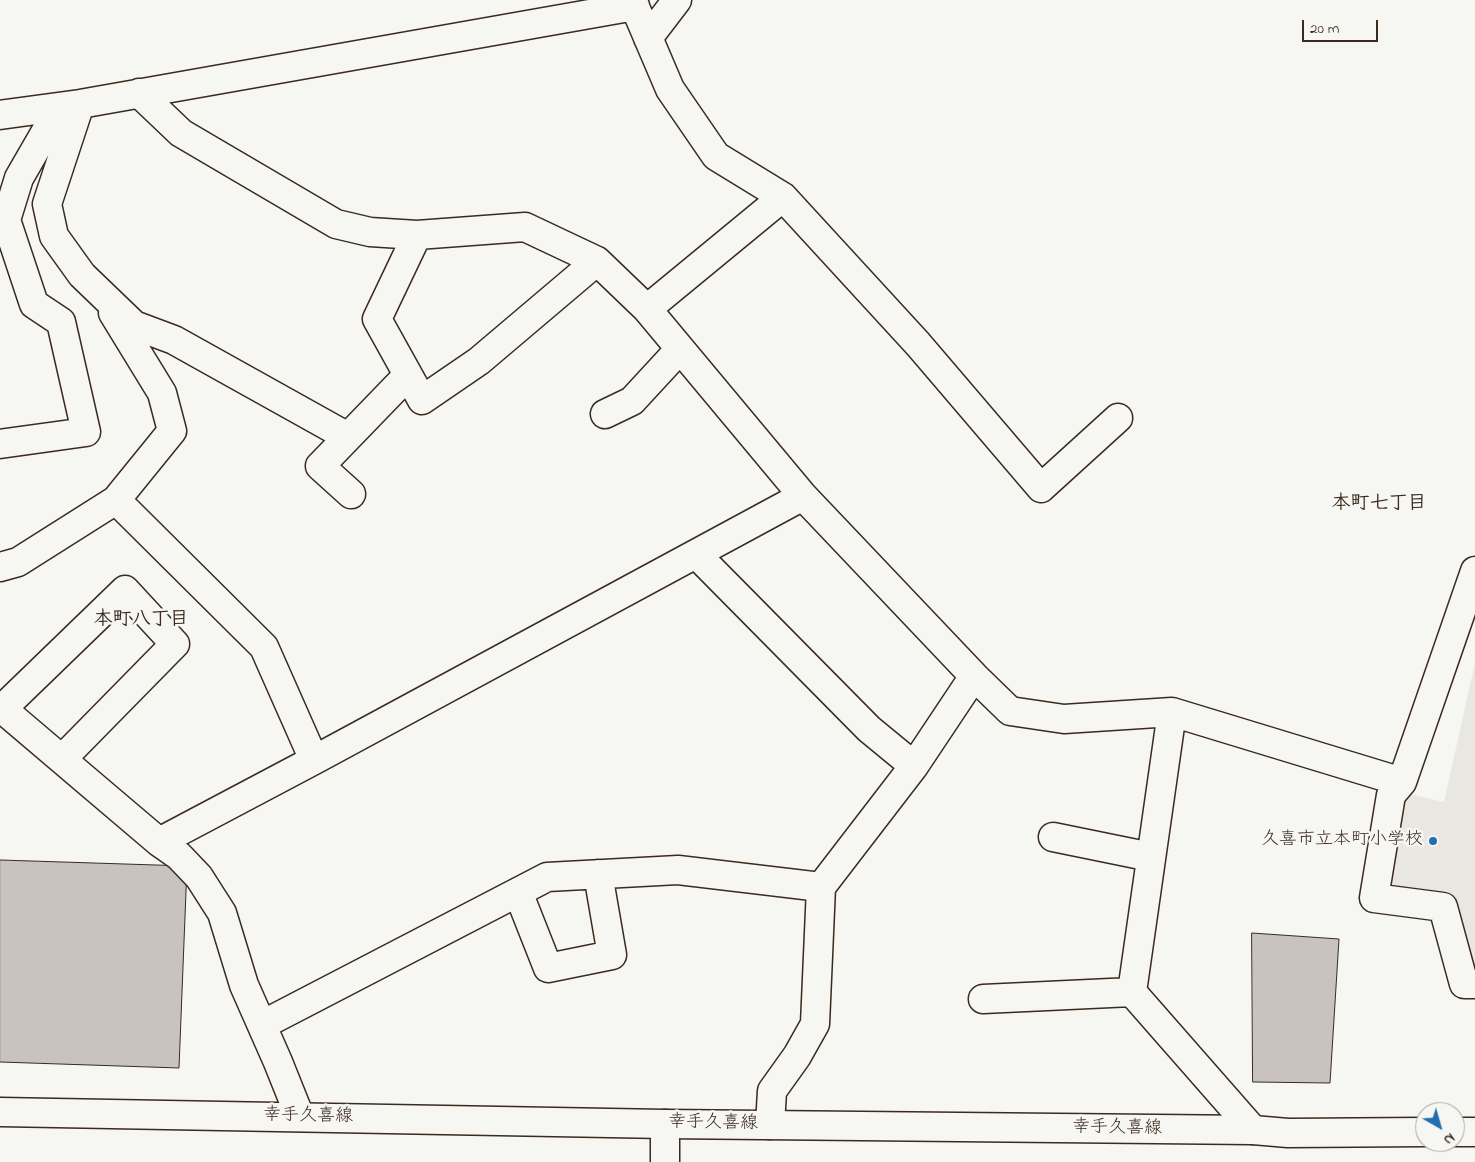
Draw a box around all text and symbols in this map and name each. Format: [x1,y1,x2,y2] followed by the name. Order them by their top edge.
[1305,10,1381,42] scale bar
[1310,18,1339,40] text: 20 m
[1332,494,1426,516] district label: 本町七丁目
[94,610,188,632] district label: 本町八丁目
[1261,830,1423,852] place label: 久喜市立本町小学校
[1427,835,1439,847] marker: 久喜市立本町小学校
[1415,1102,1465,1152] north arrow
[263,1105,353,1129] street label: 幸手久喜線
[668,1112,758,1136] street label: 幸手久喜線
[1072,1117,1162,1141] street label: 幸手久喜線
[1439,1127,1459,1150] text: N

